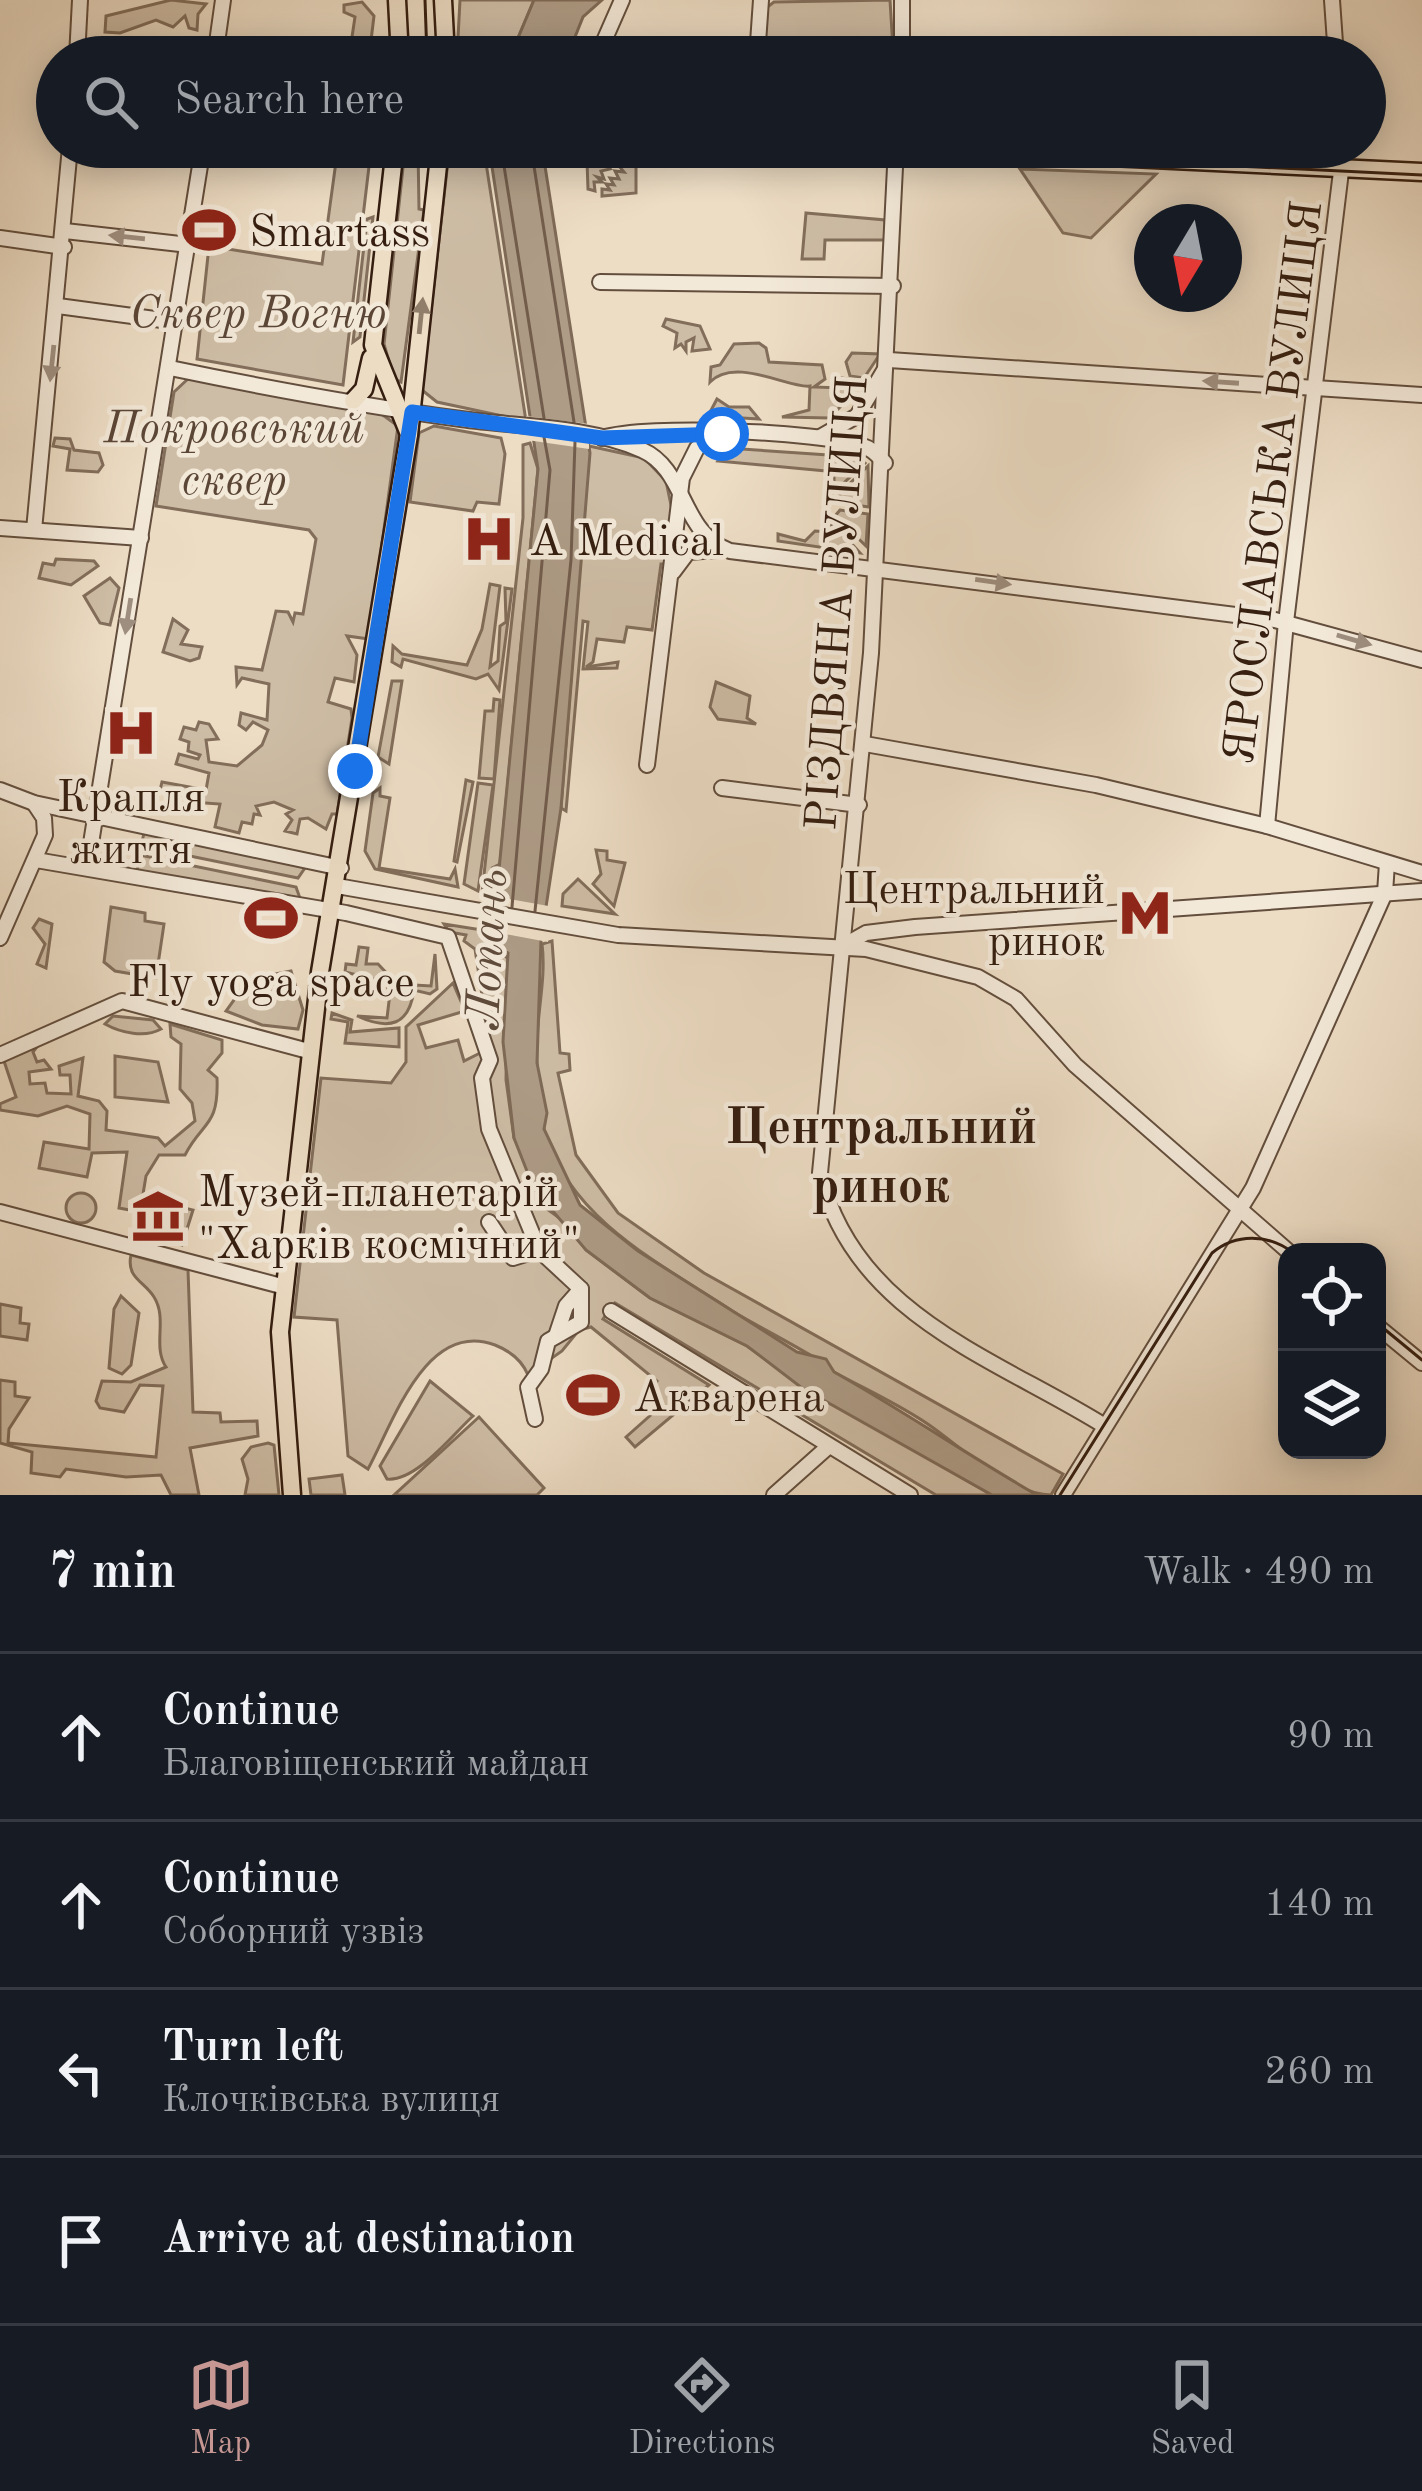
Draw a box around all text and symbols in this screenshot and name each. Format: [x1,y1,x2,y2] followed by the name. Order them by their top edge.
[36,36,1386,168] search box
[78,69,144,135] icon: search
[174,79,404,124] text: Search here
[1219,199,1332,767] street label: ЯРОСЛАВСЬКА ВУЛИЦЯ
[180,201,238,259] sports icon: Smartass
[1134,204,1242,312] north arrow
[249,212,430,257] place label: Smartass
[108,227,145,246] one-way arrow
[129,293,387,338] park label: Сквер Вогню
[411,297,430,334] one-way arrow
[42,345,61,382] one-way arrow
[1202,373,1239,392] one-way arrow
[801,374,878,832] street label: РІЗДВЯНА ВУЛИЦЯ
[695,407,749,461] route start
[103,408,364,505] park label: Покровський сквер
[460,510,518,568] hospital icon: A Medical
[529,521,724,566] place label: A Medical
[975,573,1012,592] one-way arrow
[119,597,137,635] one-way arrow
[1336,632,1373,651] one-way arrow
[102,704,160,762] hospital icon: Крапля життя
[328,744,382,798] route end
[56,777,206,874] place label: Крапля життя
[461,867,517,1031] water label: Лопань
[842,869,1105,966] place label: Центральний ринок
[1116,884,1174,942] metro station icon: Центральний ринок
[242,889,300,947] sports icon: Fly yoga space
[127,962,415,1007] place label: Fly yoga space
[725,1104,1037,1214] district label: Центральний ринок
[198,1172,580,1269] place label: Музей-планетарій "Харків космічний"
[129,1187,187,1245] museum icon: Музей-планетарій "Харків космічний"
[1278,1243,1386,1459] map controls
[1278,1243,1386,1351] button: locate
[1278,1351,1386,1459] button: layers
[564,1366,622,1424] sports icon: Акварена
[633,1377,825,1422] place label: Акварена
[48,1548,176,1599] text: 7 min
[1143,1553,1374,1592] text: Walk · 490 m
[162,1690,340,1735] text: Continue
[48,1704,114,1770] icon: ahead
[1287,1717,1374,1756] text: 90 m
[162,1745,589,1784] text: Благовіщенський майдан
[162,1858,340,1903] text: Continue
[48,1872,114,1938] icon: ahead
[1264,1885,1374,1924] text: 140 m
[162,1913,424,1952] text: Соборний узвіз
[162,2026,343,2071] text: Turn left
[48,2040,114,2106] icon: left
[1264,2053,1374,2092] text: 260 m
[162,2081,500,2120] text: Клочківська вулиця
[48,2208,114,2274] icon: arrive
[162,2218,575,2263] text: Arrive at destination
[188,2352,254,2465] tab: Map
[629,2352,775,2465] tab: Directions
[1150,2352,1234,2465] tab: Saved

